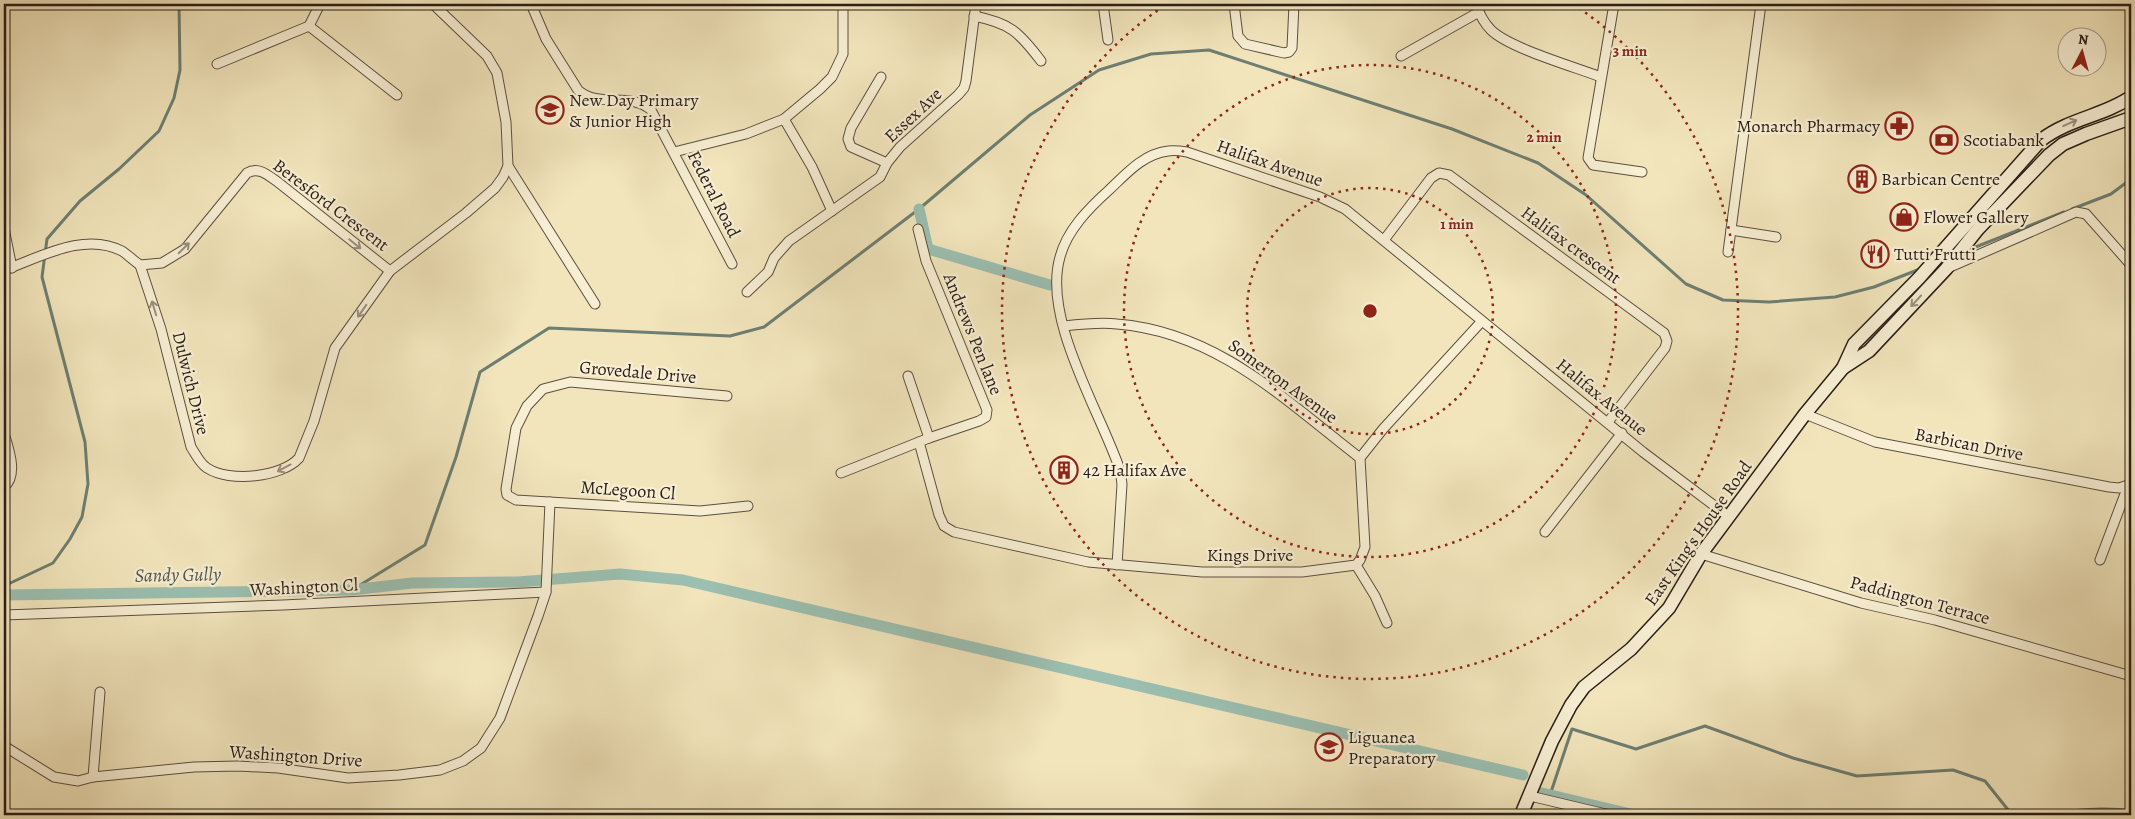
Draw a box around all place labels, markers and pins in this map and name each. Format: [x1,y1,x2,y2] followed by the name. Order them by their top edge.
[569,88,699,133] place label: New Day Primary & Junior High
[535,95,565,125] school or university icon: New Day Primary & Junior High
[1884,111,1914,141] pharmacy icon: Monarch Pharmacy
[1737,114,1881,138] place label: Monarch Pharmacy
[1929,125,1959,155] bank icon: Scotiabank
[1963,128,2044,152] place label: Scotiabank
[1847,164,1877,194] building icon: Barbican Centre
[1881,167,2000,191] place label: Barbican Centre
[1889,202,1919,232] shop icon: Flower Gallery
[1923,205,2029,229] place label: Flower Gallery
[1860,239,1890,269] restaurant icon: Tutti Frutti
[1894,242,1976,266] place label: Tutti Frutti
[1361,302,1379,320] centre of rings
[1049,455,1079,485] building icon: 42 Halifax Ave
[1083,458,1187,482] place label: 42 Halifax Ave
[1348,725,1437,770] place label: Liguanea Preparatory
[1314,732,1344,762] school or university icon: Liguanea Preparatory

